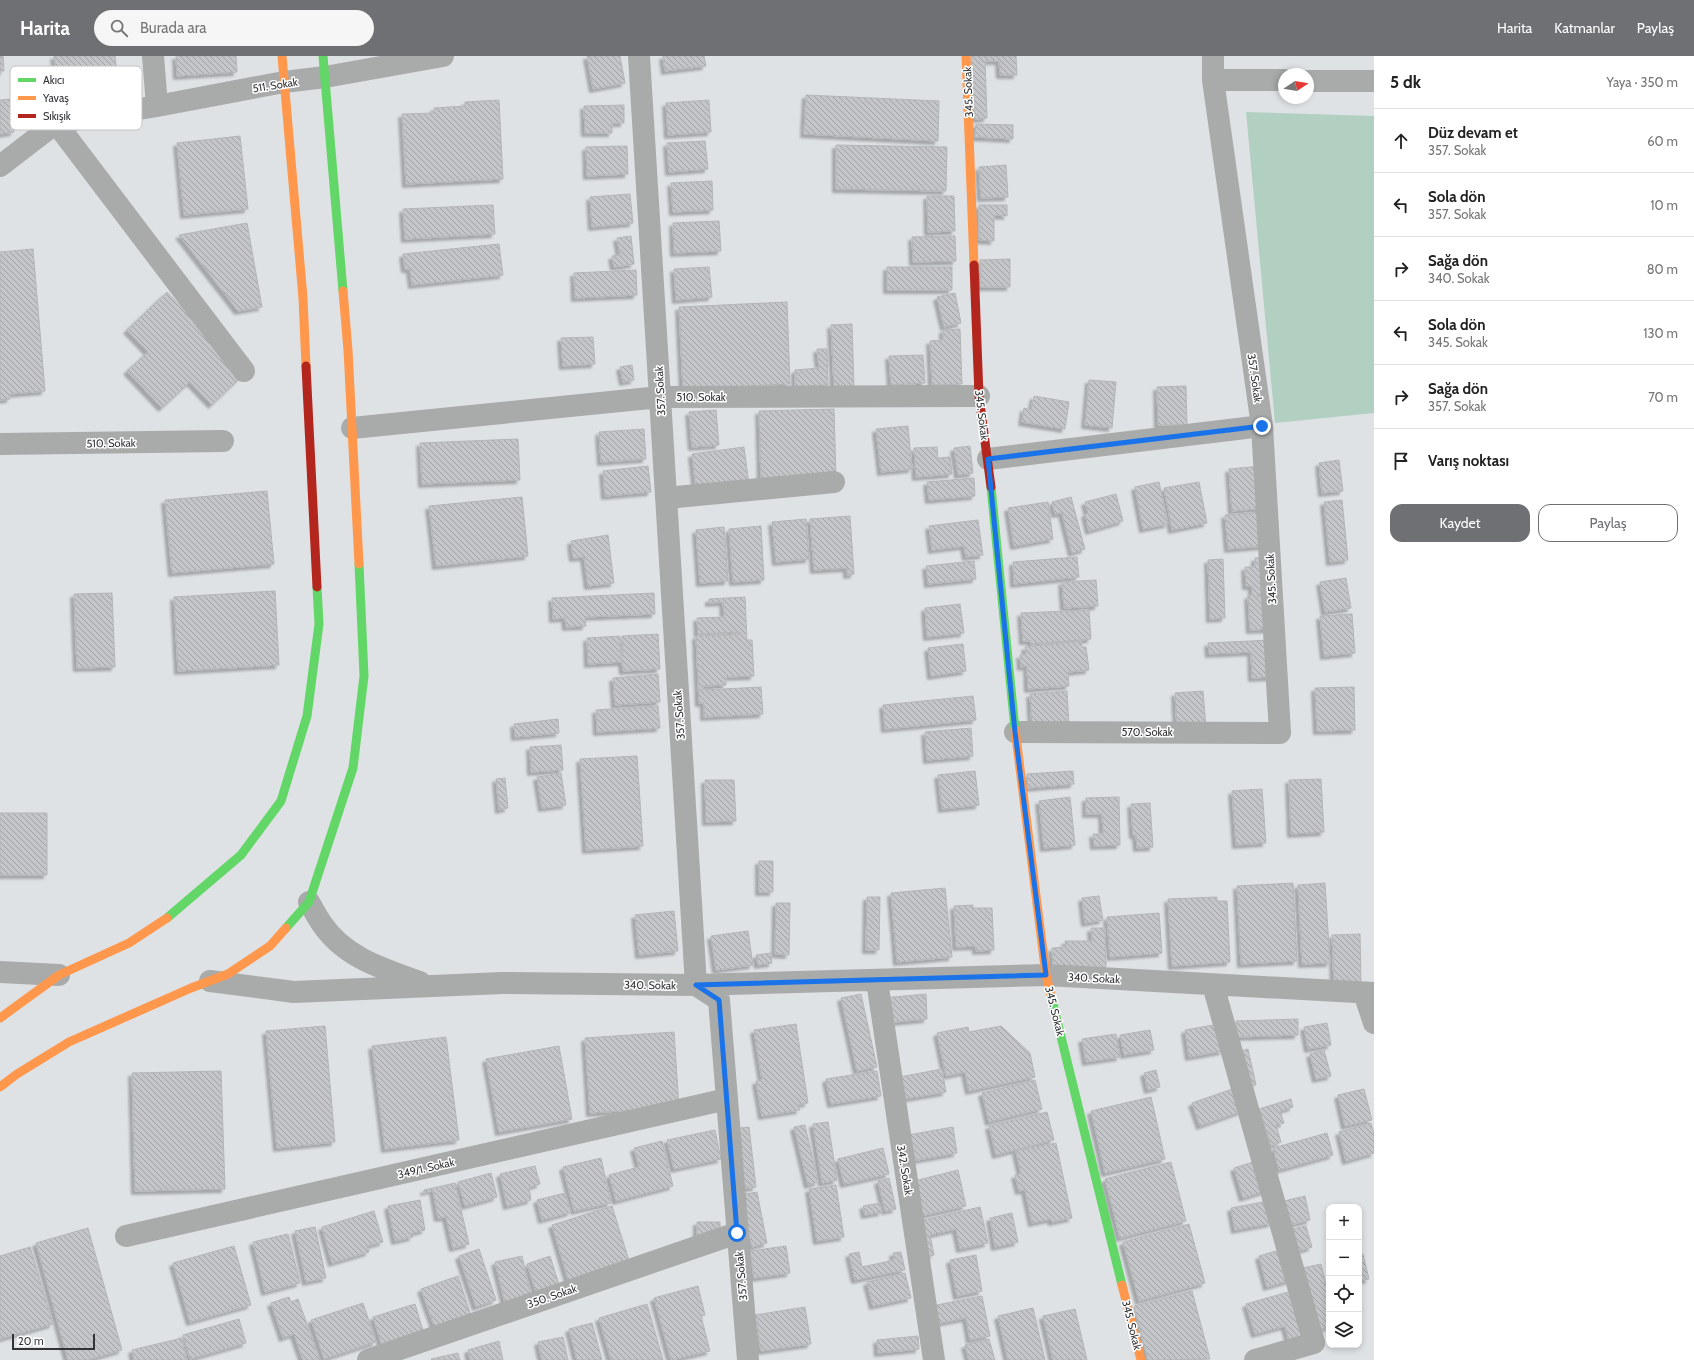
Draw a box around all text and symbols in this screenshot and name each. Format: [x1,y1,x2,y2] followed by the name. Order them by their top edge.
[94,10,374,46] search box
[20,17,70,40] text: Harita
[108,17,130,39] icon: search
[140,19,207,37] text: Burada ara
[1497,19,1532,37] text: Harita
[1554,19,1615,37] text: Katmanlar
[1637,19,1674,37] text: Paylaş
[10,66,142,130] legend
[960,66,976,118] street label: 345. Sokak
[1278,68,1314,104] north arrow
[1390,72,1421,92] text: 5 dk
[43,73,64,87] text: Akıcı
[1606,74,1678,90] text: Yaya · 350 m
[251,75,299,95] street label: 511. Sokak
[42,91,69,105] text: Yavaş
[43,109,71,123] text: Sıkışık
[1428,124,1518,142] text: Düz devam et
[1390,130,1412,152] icon: ahead
[1647,133,1678,149] text: 60 m
[1428,142,1486,158] text: 357. Sokak
[1428,188,1485,206] text: Sola dön
[1390,194,1412,216] icon: left
[1650,197,1678,213] text: 10 m
[1428,206,1486,222] text: 357. Sokak
[1428,252,1488,270] text: Sağa dön
[1390,258,1412,280] icon: right
[1647,261,1678,277] text: 80 m
[1428,270,1490,286] text: 340. Sokak
[1428,316,1485,334] text: Sola dön
[1390,322,1412,344] icon: left
[1643,325,1678,341] text: 130 m
[1428,334,1488,350] text: 345. Sokak
[1245,353,1265,403] street label: 357. Sokak
[652,366,668,416] street label: 357. Sokak
[1428,380,1488,398] text: Sağa dön
[1390,386,1412,408] icon: right
[972,389,992,441] street label: 345. Sokak
[1648,389,1678,405] text: 70 m
[676,390,726,404] street label: 510. Sokak
[1428,398,1486,414] text: 357. Sokak
[1253,417,1271,435] route end
[86,436,136,450] street label: 510. Sokak
[1390,450,1412,472] icon: arrive
[1428,452,1509,470] text: Varış noktası
[1390,504,1530,542] button: Kaydet
[1538,504,1678,542] button: Paylaş
[1263,553,1279,605] street label: 345. Sokak
[670,690,688,740] street label: 357. Sokak
[1121,725,1173,739] street label: 570. Sokak
[1068,970,1120,986] street label: 340. Sokak
[624,978,676,992] street label: 340. Sokak
[1042,985,1068,1037] street label: 345. Sokak
[894,1144,916,1196] street label: 342. Sokak
[396,1155,456,1181] street label: 349/1. Sokak
[1326,1204,1362,1348] map controls
[1326,1204,1362,1240] button: +
[728,1224,746,1242] route start
[1326,1240,1362,1276] button: −
[732,1251,750,1301] street label: 357. Sokak
[1326,1276,1362,1312] button: locate
[525,1281,579,1311] street label: 350. Sokak
[1119,1299,1145,1351] street label: 345. Sokak
[1326,1312,1362,1348] button: layers
[12,1332,95,1351] scale bar
[18,1334,44,1348] text: 20 m

